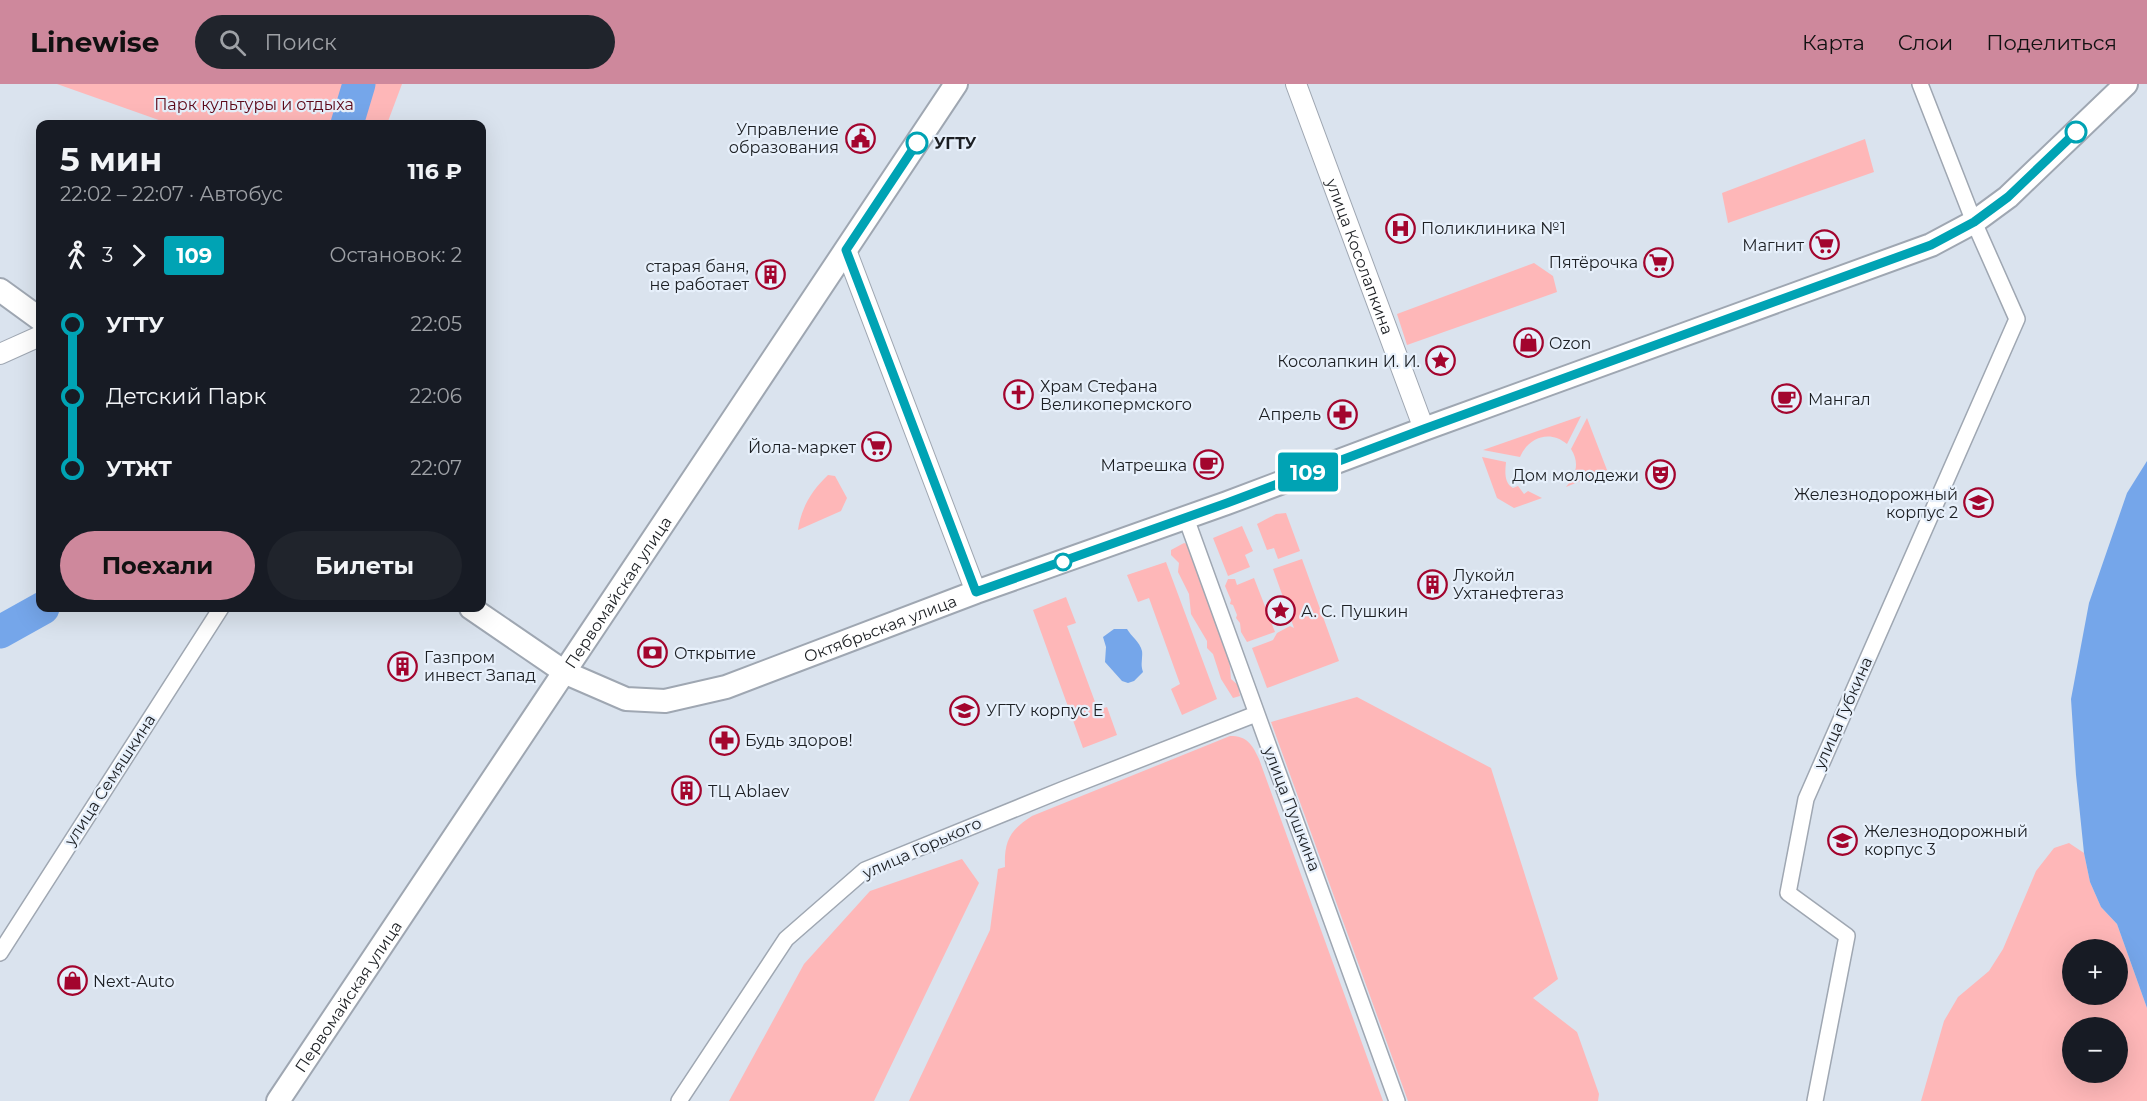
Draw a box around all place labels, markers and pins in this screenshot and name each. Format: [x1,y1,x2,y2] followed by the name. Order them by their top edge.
[729,120,839,157] place label: Управление образования
[2065,121,2087,143] unlabelled marker
[844,122,876,154] public building icon: Управление образования
[906,132,928,154] marker: УГТУ
[934,134,977,153] place label: УГТУ
[1384,212,1416,244] hospital icon: Поликлиника №1
[1421,219,1566,238] place label: Поликлиника №1
[1809,229,1841,261] supermarket icon: Магнит
[1742,236,1804,255] place label: Магнит
[1643,246,1675,278] supermarket icon: Пятёрочка
[1549,253,1638,272] place label: Пятёрочка
[645,257,749,294] place label: старая баня, не работает
[754,259,786,291] building icon: старая баня, не работает
[1512,327,1544,359] shop icon: Ozon
[1549,334,1591,353] place label: Ozon
[1425,345,1457,377] place icon: Косолапкин И. И.
[1277,352,1420,371] place label: Косолапкин И. И.
[1040,377,1192,414] place label: Храм Стефана Великопермского
[1003,379,1035,411] church icon: Храм Стефана Великопермского
[1771,383,1803,415] cafe icon: Мангал
[1808,390,1871,409] place label: Мангал
[1326,398,1358,430] pharmacy icon: Апрель
[1259,405,1321,424] place label: Апрель
[861,431,893,463] supermarket icon: Йола-маркет
[748,438,856,457] place label: Йола-маркет
[1192,449,1224,481] cafe icon: Матрешка
[1101,456,1187,475] place label: Матрешка
[1644,459,1676,491] theatre icon: Дом молодежи
[1512,466,1639,485] place label: Дом молодежи
[1794,485,1958,522] place label: Железнодорожный корпус 2
[1963,487,1995,519] school or university icon: Железнодорожный корпус 2
[1054,553,1072,571] unlabelled marker
[1453,566,1564,603] place label: Лукойл Ухтанефтегаз
[1416,568,1448,600] building icon: Лукойл Ухтанефтегаз
[1264,595,1296,627] place icon: А. С. Пушкин
[1301,602,1408,621] place label: А. С. Пушкин
[637,637,669,669] bank icon: Открытие
[674,644,756,663] place label: Открытие
[424,648,536,685] place label: Газпром инвест Запад
[387,650,419,682] building icon: Газпром инвест Запад
[949,694,981,726] school or university icon: УГТУ корпус Е
[986,701,1103,720] place label: УГТУ корпус Е
[708,724,740,756] pharmacy icon: Будь здоров!
[745,731,853,750] place label: Будь здоров!
[671,775,703,807] building icon: ТЦ Ablaev
[708,782,789,801] place label: ТЦ Ablaev
[1864,822,2028,859] place label: Железнодорожный корпус 3
[1827,824,1859,856] school or university icon: Железнодорожный корпус 3
[56,965,88,997] shop icon: Next-Auto
[93,972,174,991] place label: Next-Auto

